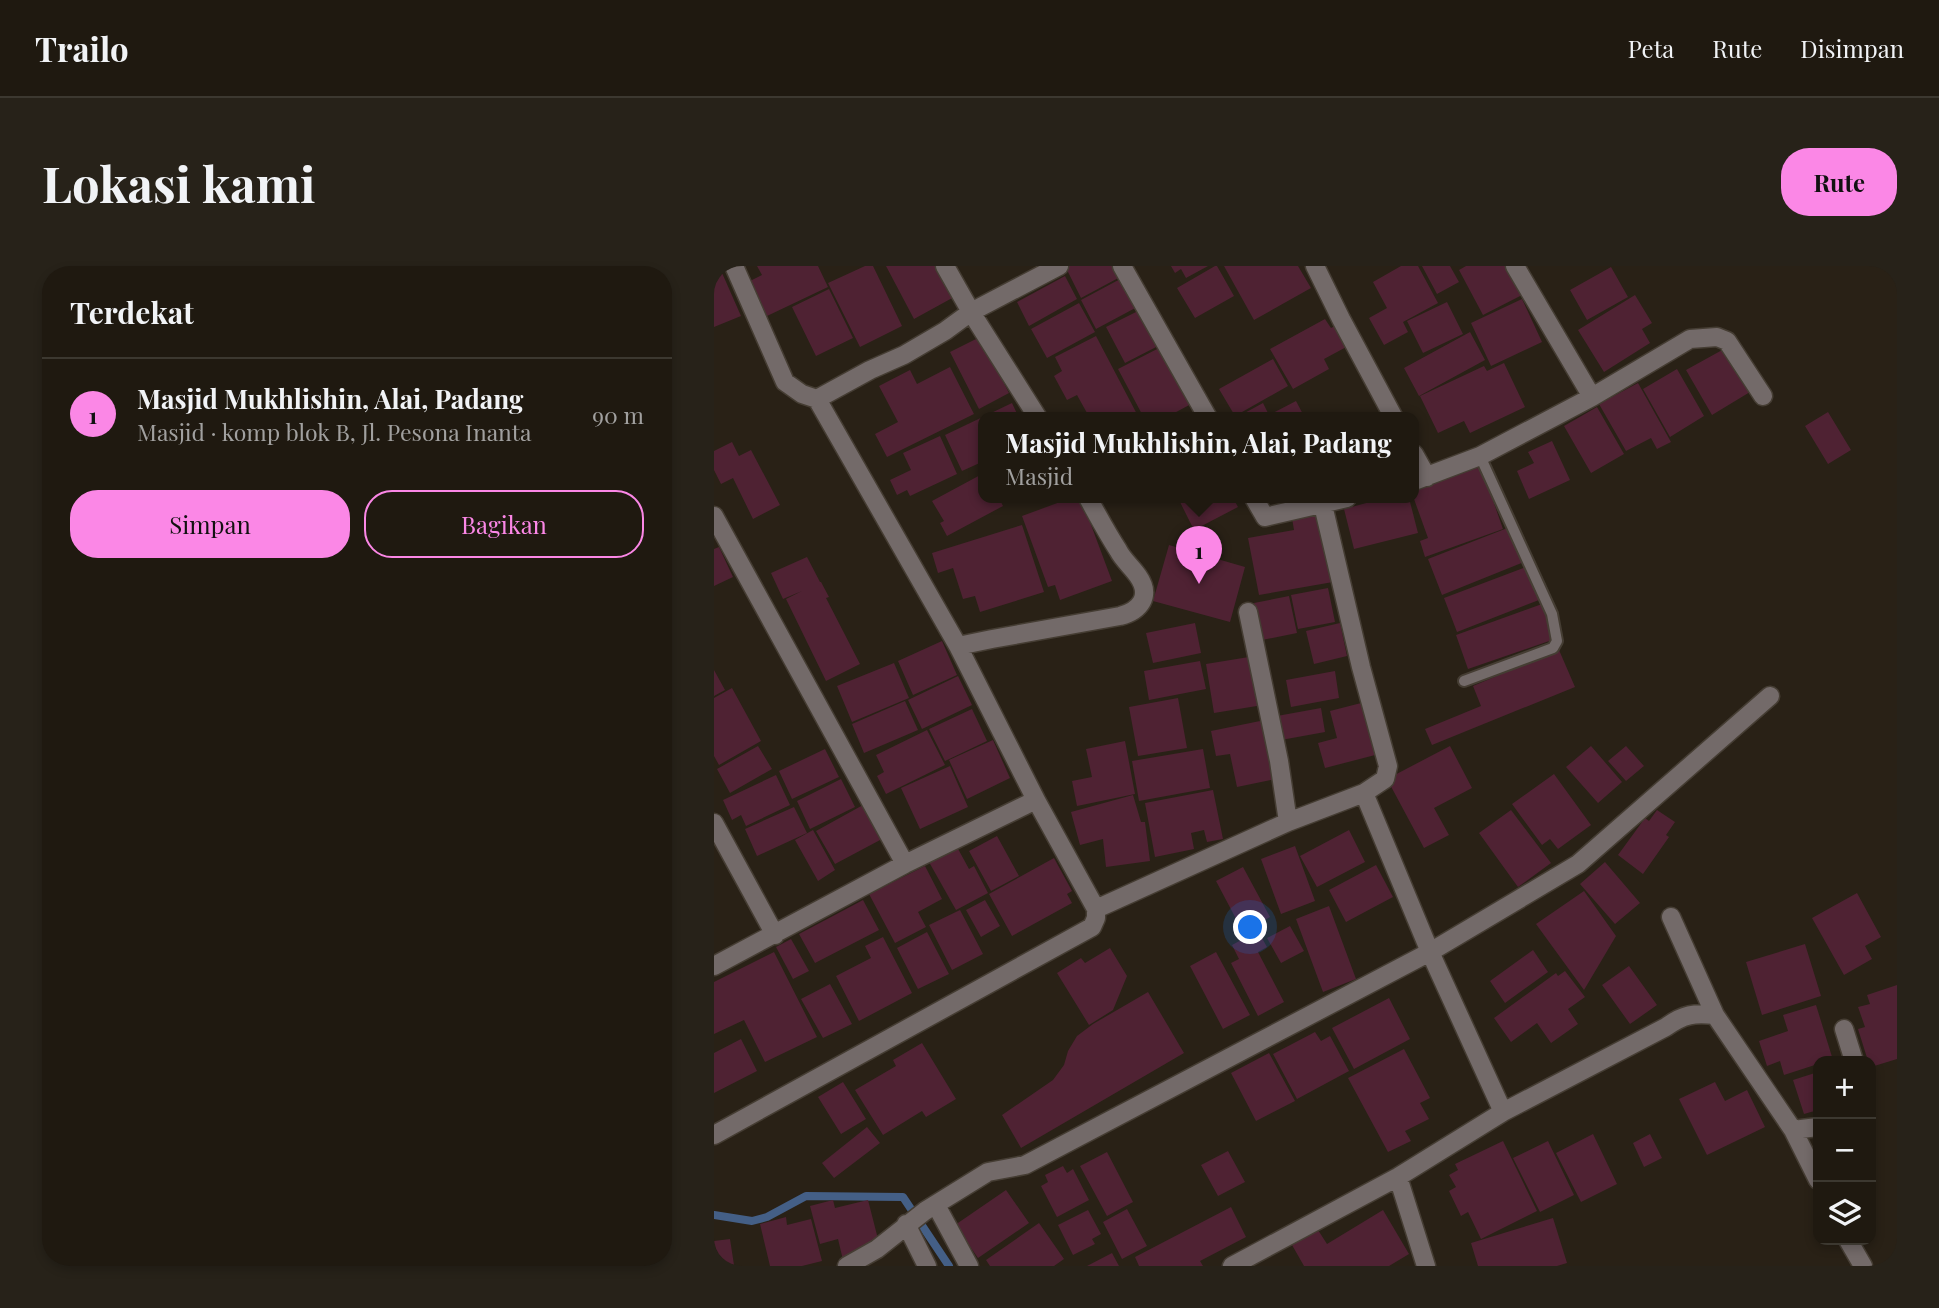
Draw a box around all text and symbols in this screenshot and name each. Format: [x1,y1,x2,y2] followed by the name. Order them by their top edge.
[35,26,129,70] text: Trailo
[1628,32,1674,64] text: Peta
[1712,32,1762,64] text: Rute
[1800,32,1904,64] text: Disimpan
[1781,148,1897,216] button: Rute
[42,150,316,215] text: Lokasi kami
[70,292,194,332] text: Terdekat
[137,381,523,416] text: Masjid Mukhlishin, Alai, Padang
[89,399,97,430] text: 1
[592,399,644,430] text: 90 m
[978,412,1419,503] popup
[137,416,531,447] text: Masjid · komp blok B, Jl. Pesona Inanta
[1005,425,1392,460] text: Masjid Mukhlishin, Alai, Padang
[1005,460,1073,491] text: Masjid
[70,490,350,558] button: Simpan
[364,490,644,558] button: Bagikan
[1176,526,1222,584] pin: 1
[1233,910,1267,944] your location
[1813,1056,1876,1245] map controls
[1813,1056,1876,1119] button: +
[1813,1119,1876,1182] button: −
[1813,1182,1876,1245] button: layers

